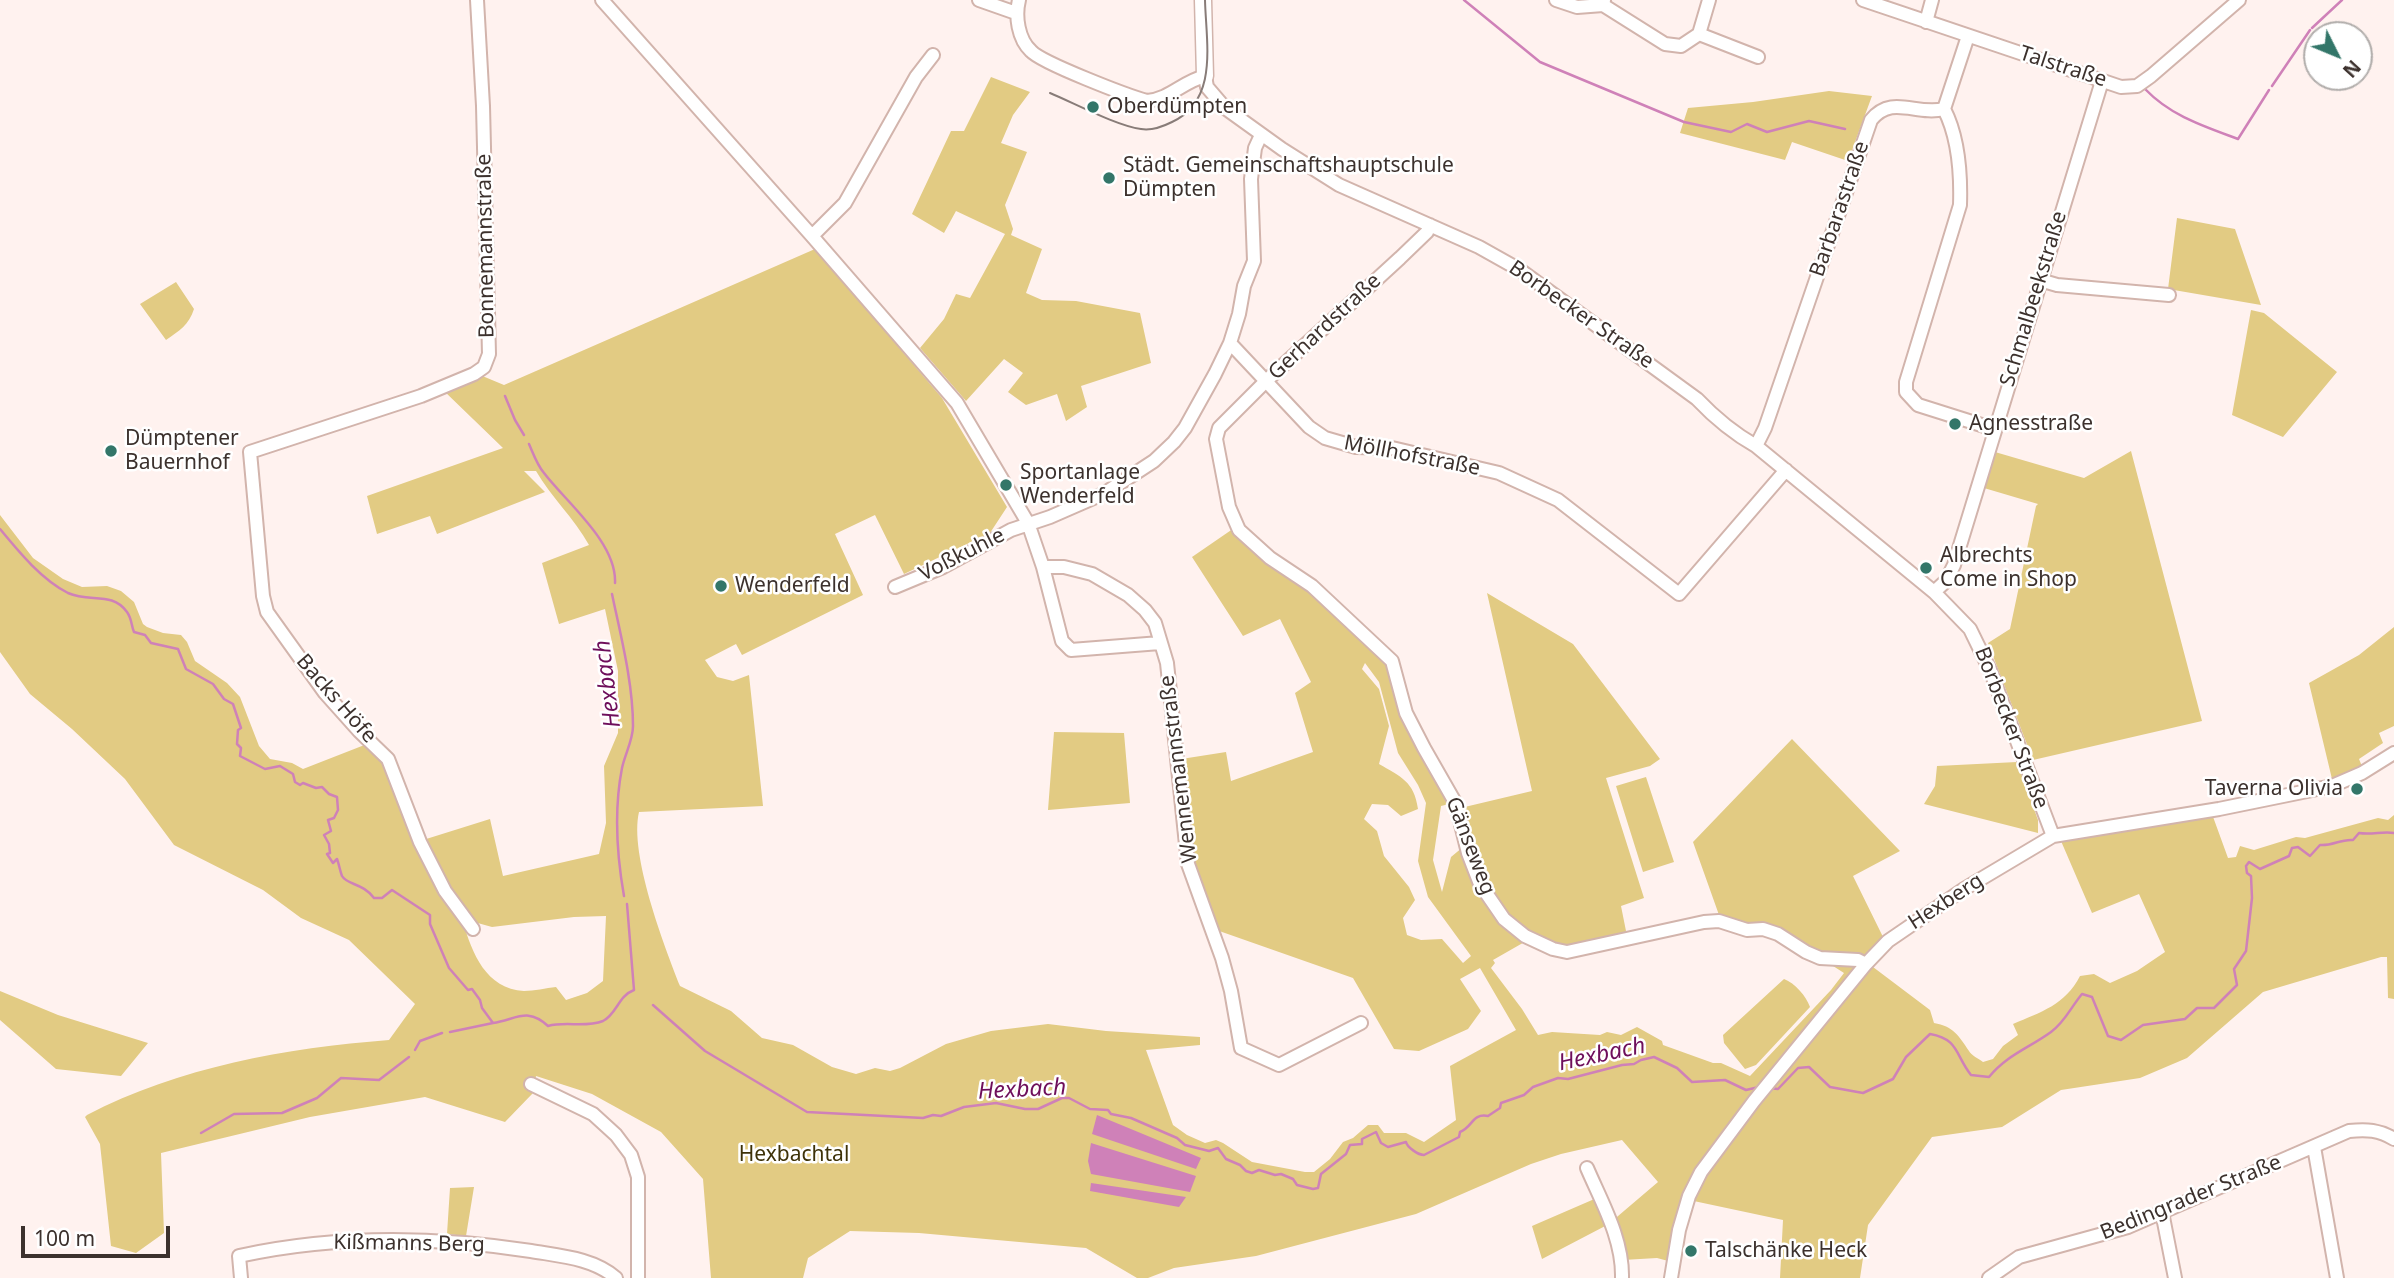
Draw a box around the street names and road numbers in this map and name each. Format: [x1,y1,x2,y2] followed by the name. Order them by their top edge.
[2016,41,2110,93] street label: Talstraße
[1805,138,1875,280] street label: Barbarastraße
[472,154,500,338] street label: Bonnemannstraße
[1995,208,2073,390] street label: Schmalbeekstraße
[1504,256,1658,374] street label: Borbecker Straße
[1264,269,1386,385] street label: Gerhardstraße
[1342,430,1482,482] street label: Möllhofstraße
[915,523,1009,587] street label: Voßkuhle
[1969,644,2053,812] street label: Borbecker Straße
[291,649,381,749] street label: Backs Höfe
[1155,674,1203,864] street label: Wennemannstraße
[1440,794,1500,898] street label: Gänseweg
[1904,868,1988,936] street label: Hexberg
[2097,1150,2285,1246] street label: Bedingrader Straße
[333,1230,485,1258] street label: Kißmanns Berg

